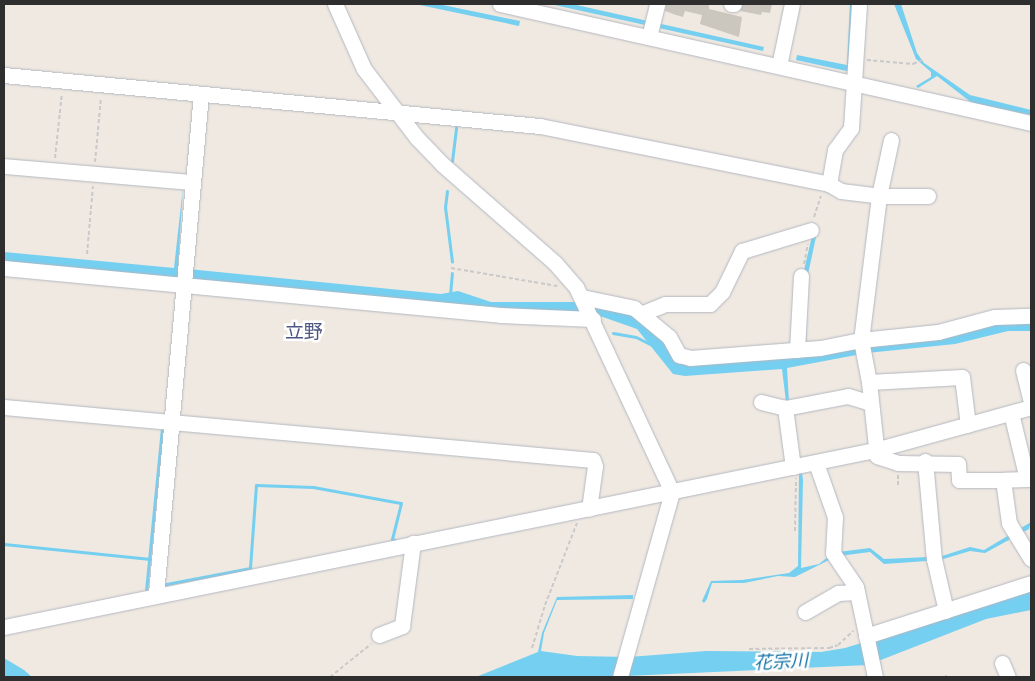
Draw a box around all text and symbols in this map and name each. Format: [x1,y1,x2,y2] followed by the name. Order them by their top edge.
[285,320,323,342] district label: 立野
[753,649,809,673] water label: 花宗川

